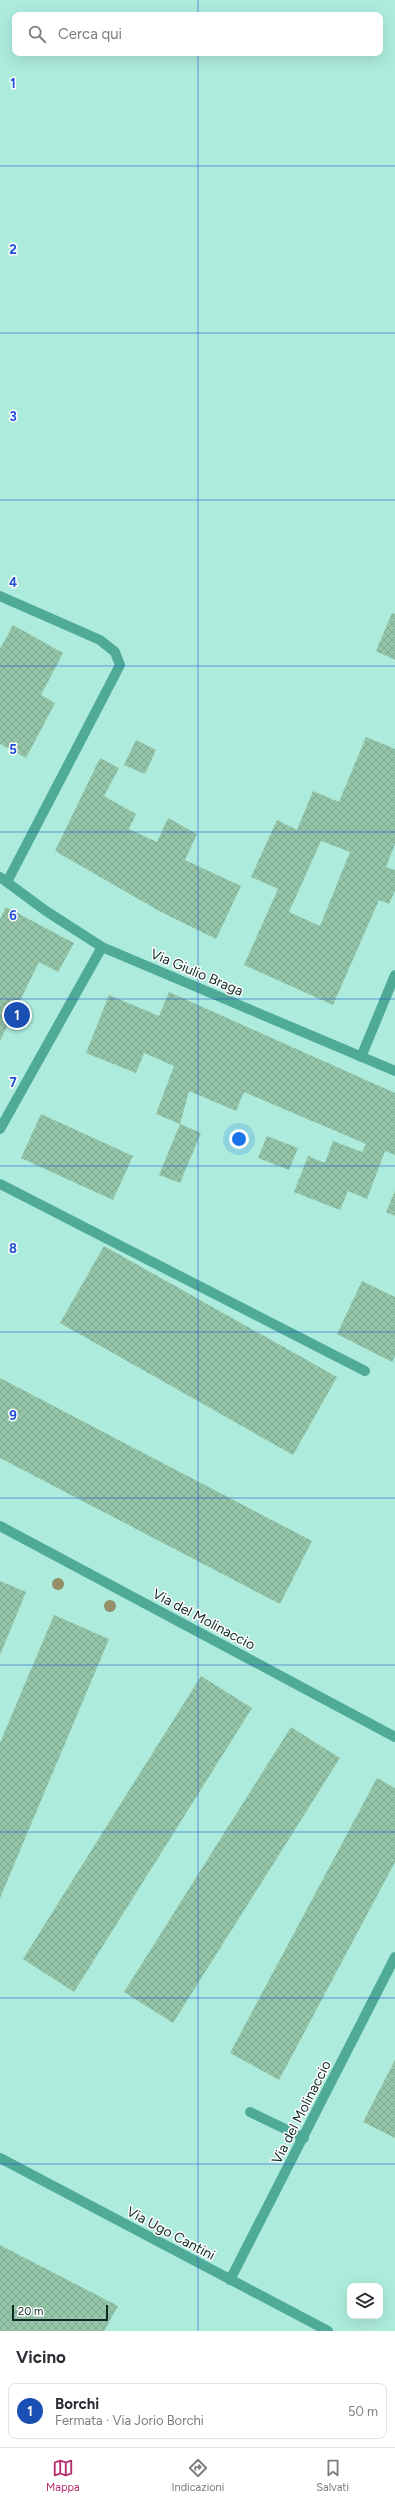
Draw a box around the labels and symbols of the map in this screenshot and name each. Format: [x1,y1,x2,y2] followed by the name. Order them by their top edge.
[10,76,16,91] text: 1
[9,242,17,257] text: 2
[9,409,17,424] text: 3
[9,575,17,590] text: 4
[9,742,17,757] text: 5
[9,908,17,923] text: 6
[148,945,246,1000] street label: Via Giulio Braga
[4,1000,30,1030] pin: 1
[9,1075,17,1090] text: 7
[229,1129,249,1149] your location
[9,1241,17,1256] text: 8
[9,1408,17,1423] text: 9
[150,1585,258,1654] street label: Via del Molinaccio
[268,2058,335,2167] street label: Via del Molinaccio
[124,2203,218,2264] street label: Via Ugo Cantini
[12,2303,108,2322] scale bar

